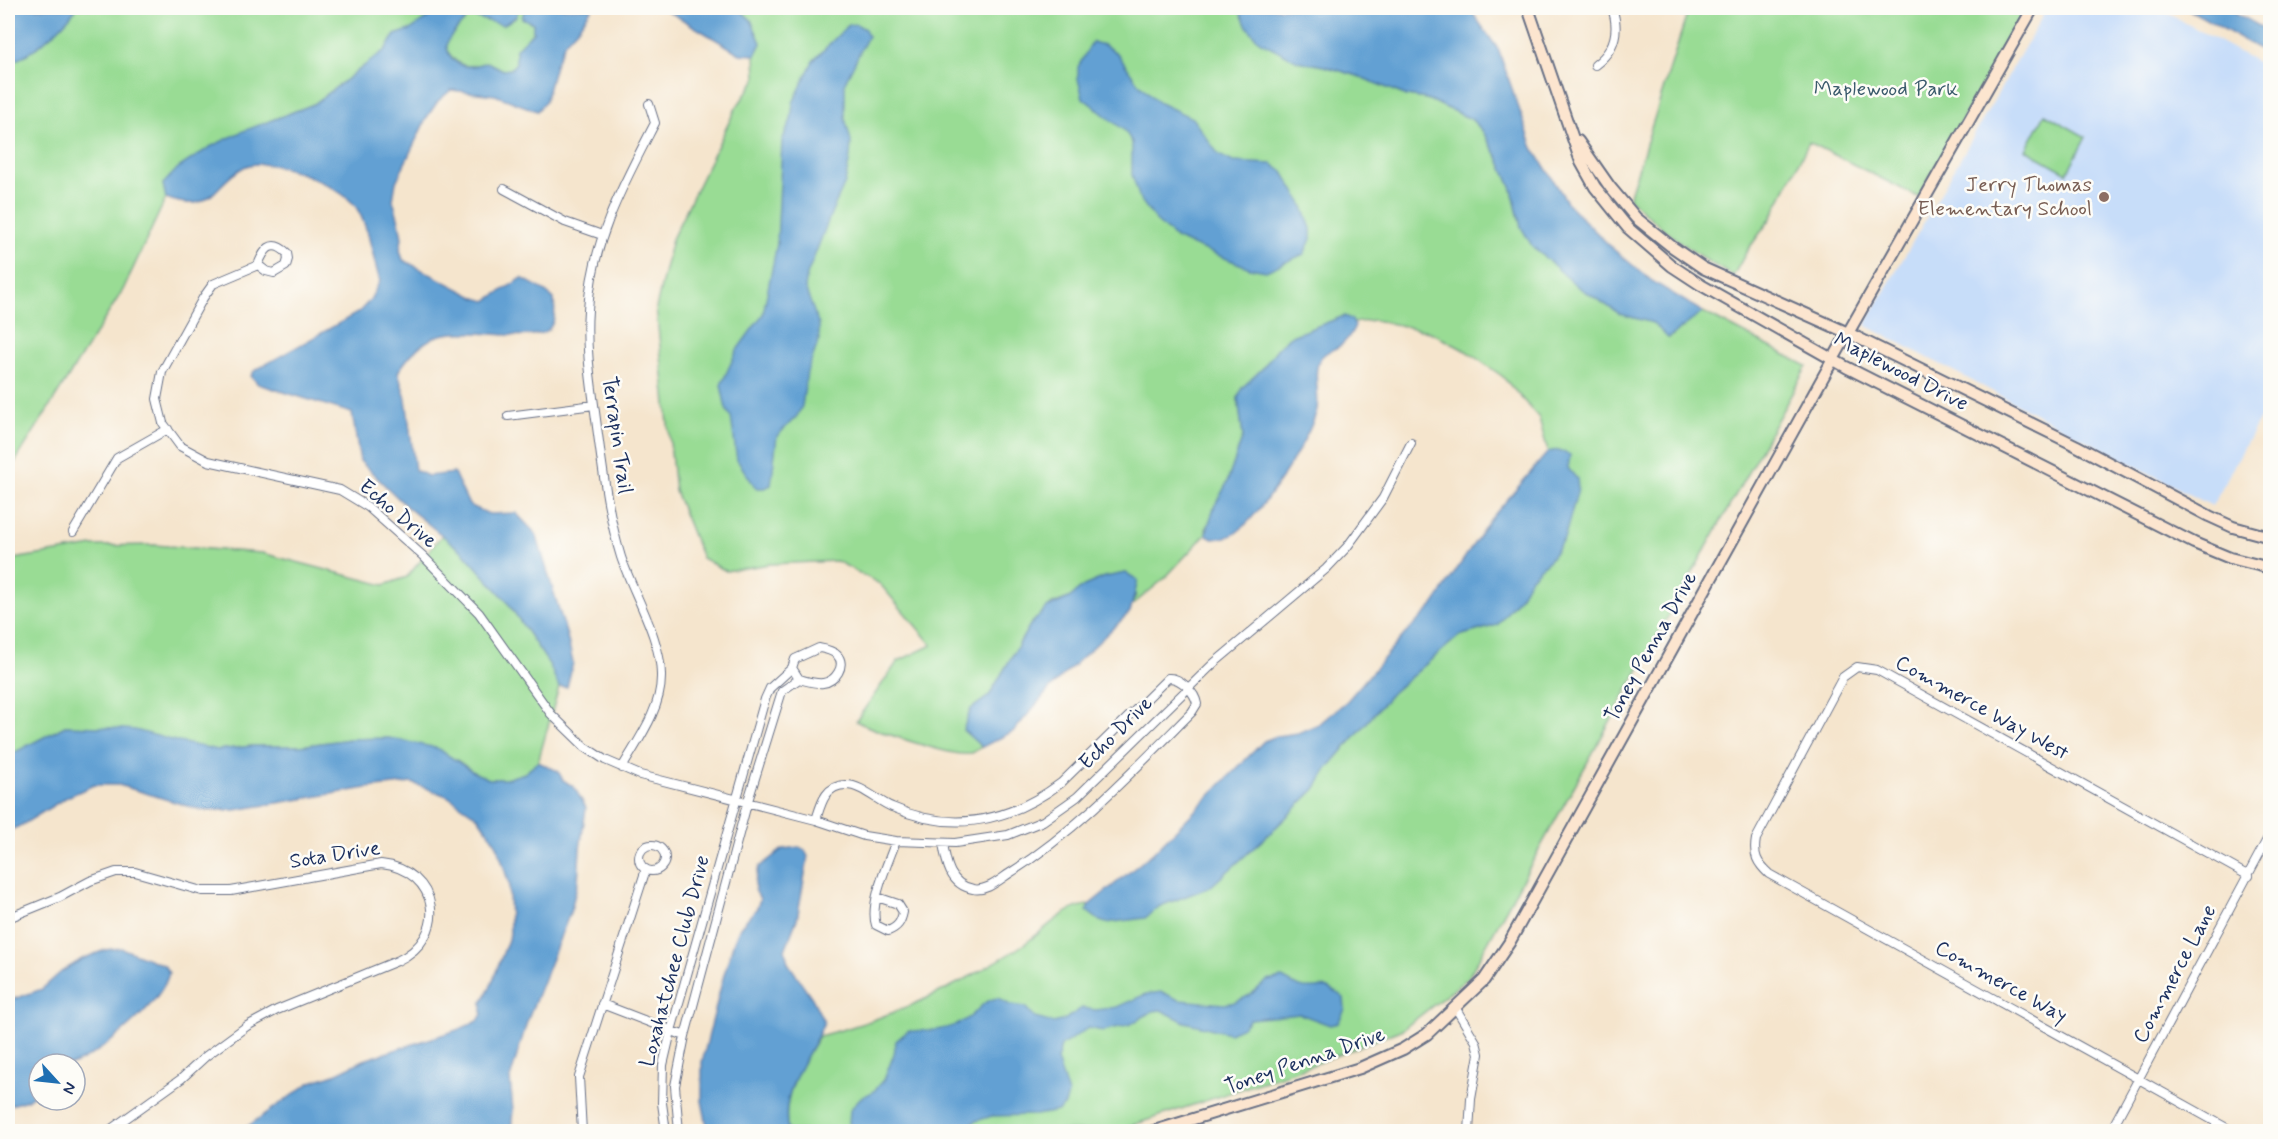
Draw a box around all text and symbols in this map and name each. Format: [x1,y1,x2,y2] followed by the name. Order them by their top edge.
[1814,75,1958,103] park label: Maplewood Park
[1917,171,2092,223] place label: Jerry Thomas Elementary School
[2097,190,2111,204] marker: Jerry Thomas Elementary School
[1829,326,1973,418] street label: Maplewood Drive
[595,374,639,496] street label: Terrapin Trail
[353,473,443,555] street label: Echo Drive
[1598,567,1704,727] street label: Toney Penna Drive
[1890,649,2074,768] street label: Commerce Way West
[1073,690,1159,776] street label: Echo Drive
[288,834,382,876] street label: Sota Drive
[633,852,717,1070] street label: Loxahatchee Club Drive
[2127,900,2223,1048] street label: Commerce Lane
[1930,934,2072,1030] street label: Commerce Way
[1221,1020,1389,1102] street label: Toney Penna Drive
[27,1052,87,1112] north arrow
[57,1079,81,1098] text: N

